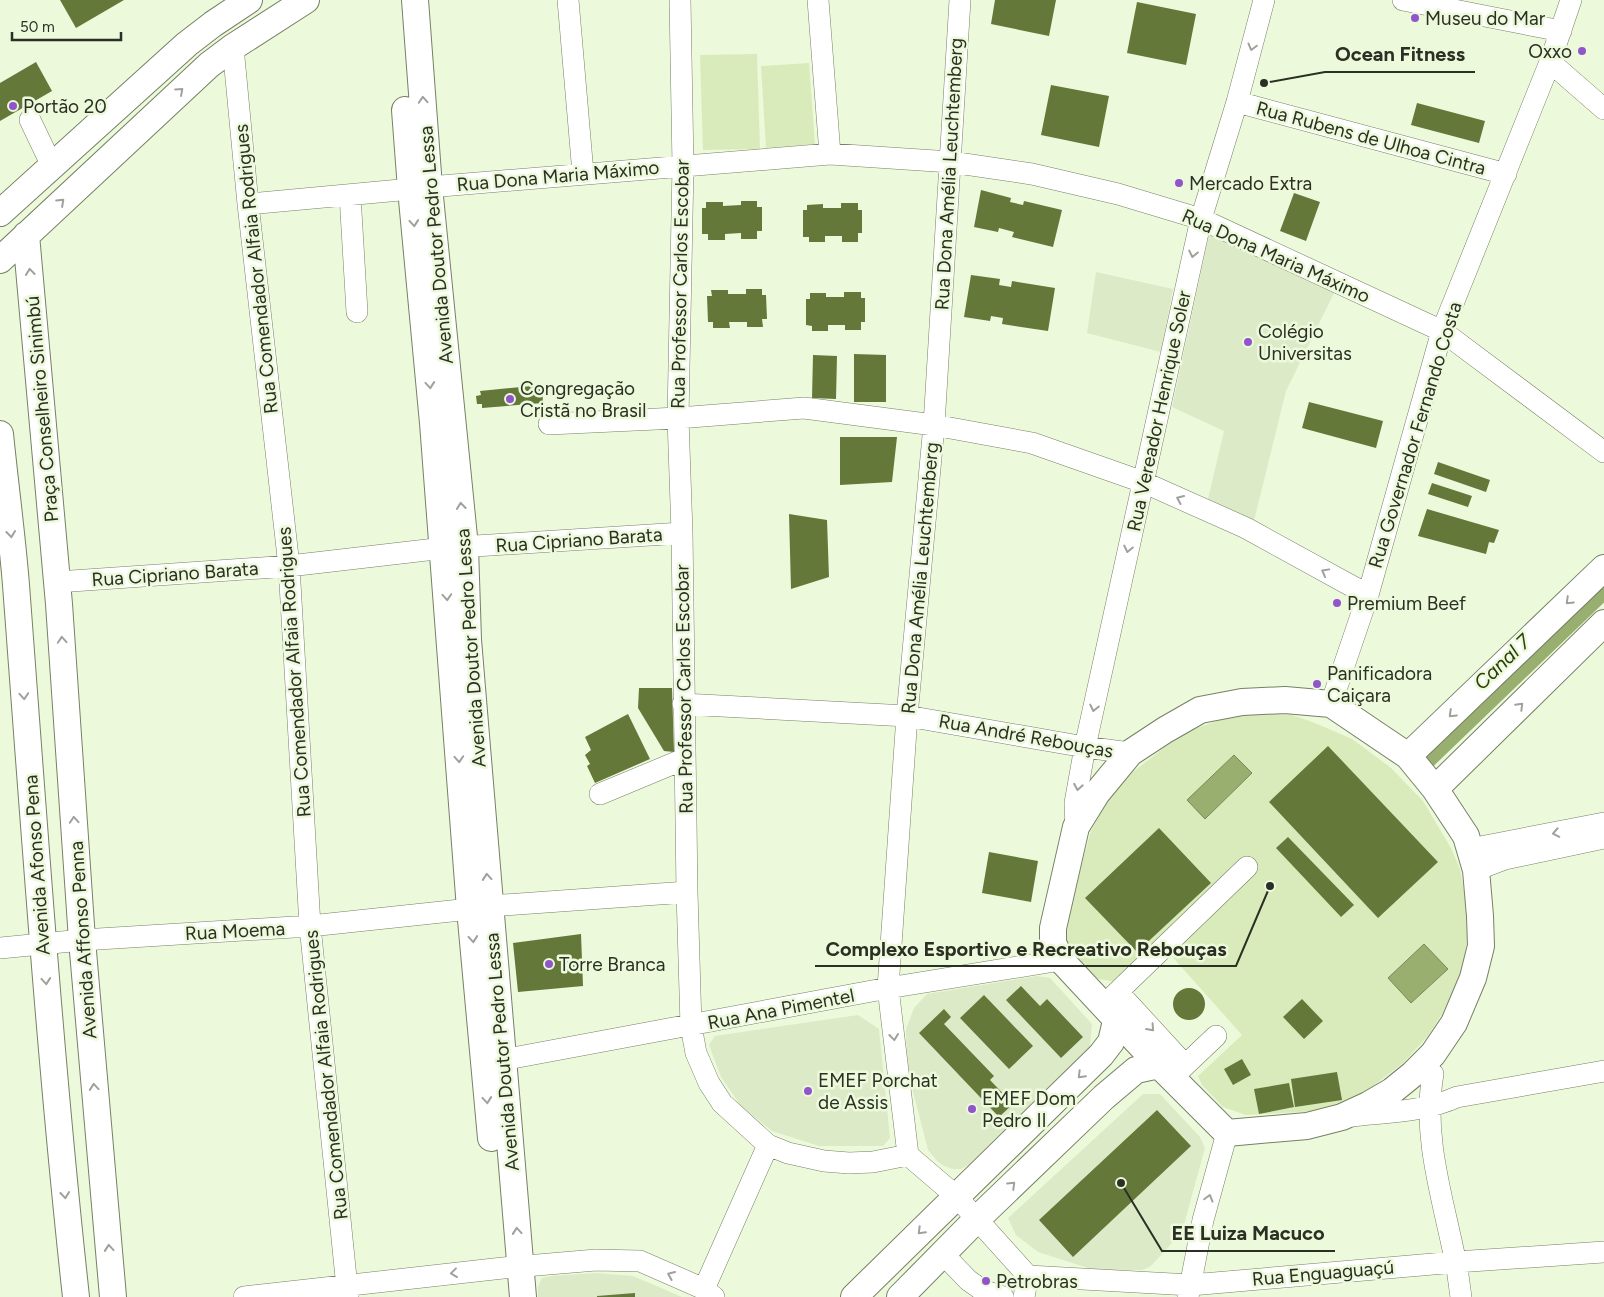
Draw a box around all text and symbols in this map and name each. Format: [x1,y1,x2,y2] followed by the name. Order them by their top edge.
[1425,7,1546,30] place label: Museu do Mar
[12,10,121,42] scale bar
[1409,12,1421,24] marker: Museu do Mar
[20,18,55,36] text: 50 m
[930,37,968,311] street label: Rua Dona Amélia Leuchtemberg
[1325,37,1475,72] callout: Ocean Fitness
[1528,40,1572,63] place label: Oxxo
[1335,42,1465,66] text: Ocean Fitness
[1247,43,1257,51] one-way arrow
[1576,45,1588,57] marker: Oxxo
[175,88,184,97] one-way arrow
[23,95,107,118] place label: Portão 20
[417,96,428,104] one-way arrow
[1254,96,1488,180] street label: Rua Rubens de Ulhoa Cintra
[7,100,19,112] marker: Portão 20
[229,123,283,415] street label: Rua Comendador Alfaia Rodrigues
[414,125,458,365] street label: Avenida Doutor Pedro Lessa
[456,156,660,196] street label: Rua Dona Maria Máximo
[666,158,694,409] street label: Rua Professor Carlos Escobar
[1189,172,1312,195] place label: Mercado Extra
[1173,177,1185,189] marker: Mercado Extra
[56,199,65,208] one-way arrow
[1178,204,1374,308] street label: Rua Dona Maria Máximo
[408,219,419,227] one-way arrow
[1188,249,1199,258] one-way arrow
[24,268,35,276] one-way arrow
[1122,288,1196,534] street label: Rua Vereador Henrique Soler
[21,295,63,523] street label: Praça Conselheiro Sinimbú
[1363,299,1467,571] street label: Rua Governador Fernando Costa
[1258,320,1352,365] place label: Colégio Universitas
[1242,336,1254,348] marker: Colégio Universitas
[520,377,646,422] place label: Congregação Cristã no Brasil
[424,381,435,389] one-way arrow
[504,393,516,405] marker: Congregação Cristã no Brasil
[897,441,943,715] street label: Rua Dona Amélia Leuchtemberg
[1176,494,1185,505] one-way arrow
[456,501,467,509] one-way arrow
[495,523,663,557] street label: Rua Cipriano Barata
[272,526,316,818] street label: Rua Comendador Alfaia Rodrigues
[451,528,491,768] street label: Avenida Doutor Pedro Lessa
[5,531,16,539] one-way arrow
[1124,545,1134,554] one-way arrow
[91,557,259,591] street label: Rua Cipriano Barata
[670,563,698,814] street label: Rua Professor Carlos Escobar
[1321,568,1330,578] one-way arrow
[1347,592,1466,615] place label: Premium Beef
[441,593,452,601] one-way arrow
[1566,595,1575,604] one-way arrow
[1331,597,1343,609] marker: Premium Beef
[1469,628,1536,695] water label: Canal 7
[56,636,67,644] one-way arrow
[1327,662,1432,707] place label: Panificadora Caiçara
[1311,678,1323,690] marker: Panificadora Caiçara
[18,693,29,701] one-way arrow
[1514,703,1523,712] one-way arrow
[1089,704,1099,713] one-way arrow
[1448,708,1457,717] one-way arrow
[937,709,1115,763] street label: Rua André Rebouças
[453,755,464,763] one-way arrow
[19,774,55,956] street label: Avenida Afonso Pena
[1073,783,1083,791] one-way arrow
[68,816,79,824] one-way arrow
[1552,827,1561,837] one-way arrow
[65,840,101,1040] street label: Avenida Affonso Penna
[482,873,493,881] one-way arrow
[184,917,286,945] street label: Rua Moema
[299,929,353,1221] street label: Rua Comendador Alfaia Rodrigues
[815,931,1236,966] callout: Complexo Esportivo e Recreativo Rebouças
[480,932,524,1172] street label: Avenida Doutor Pedro Lessa
[467,935,478,943] one-way arrow
[825,937,1227,961] text: Complexo Esportivo e Recreativo Rebouças
[559,953,666,976] place label: Torre Branca
[543,958,555,970] marker: Torre Branca
[40,977,51,985] one-way arrow
[706,983,856,1035] street label: Rua Ana Pimentel
[1145,1022,1154,1031] one-way arrow
[888,1032,898,1041] one-way arrow
[818,1069,938,1114] place label: EMEF Porchat de Assis
[1078,1069,1087,1078] one-way arrow
[89,1082,100,1090] one-way arrow
[802,1085,814,1097] marker: EMEF Porchat de Assis
[982,1087,1076,1132] place label: EMEF Dom Pedro II
[482,1097,493,1105] one-way arrow
[966,1103,978,1115] marker: EMEF Dom Pedro II
[1006,1182,1015,1191] one-way arrow
[59,1191,70,1199] one-way arrow
[1204,1194,1214,1203] one-way arrow
[1162,1216,1335,1251] callout: EE Luiza Macuco
[1171,1221,1325,1245] text: EE Luiza Macuco
[918,1225,927,1234] one-way arrow
[511,1227,522,1235] one-way arrow
[103,1244,114,1252] one-way arrow
[1251,1255,1395,1291] street label: Rua Enguaguaçú
[450,1268,458,1278] one-way arrow
[667,1270,676,1281] one-way arrow
[996,1270,1078,1293] place label: Petrobras
[980,1275,992,1287] marker: Petrobras

